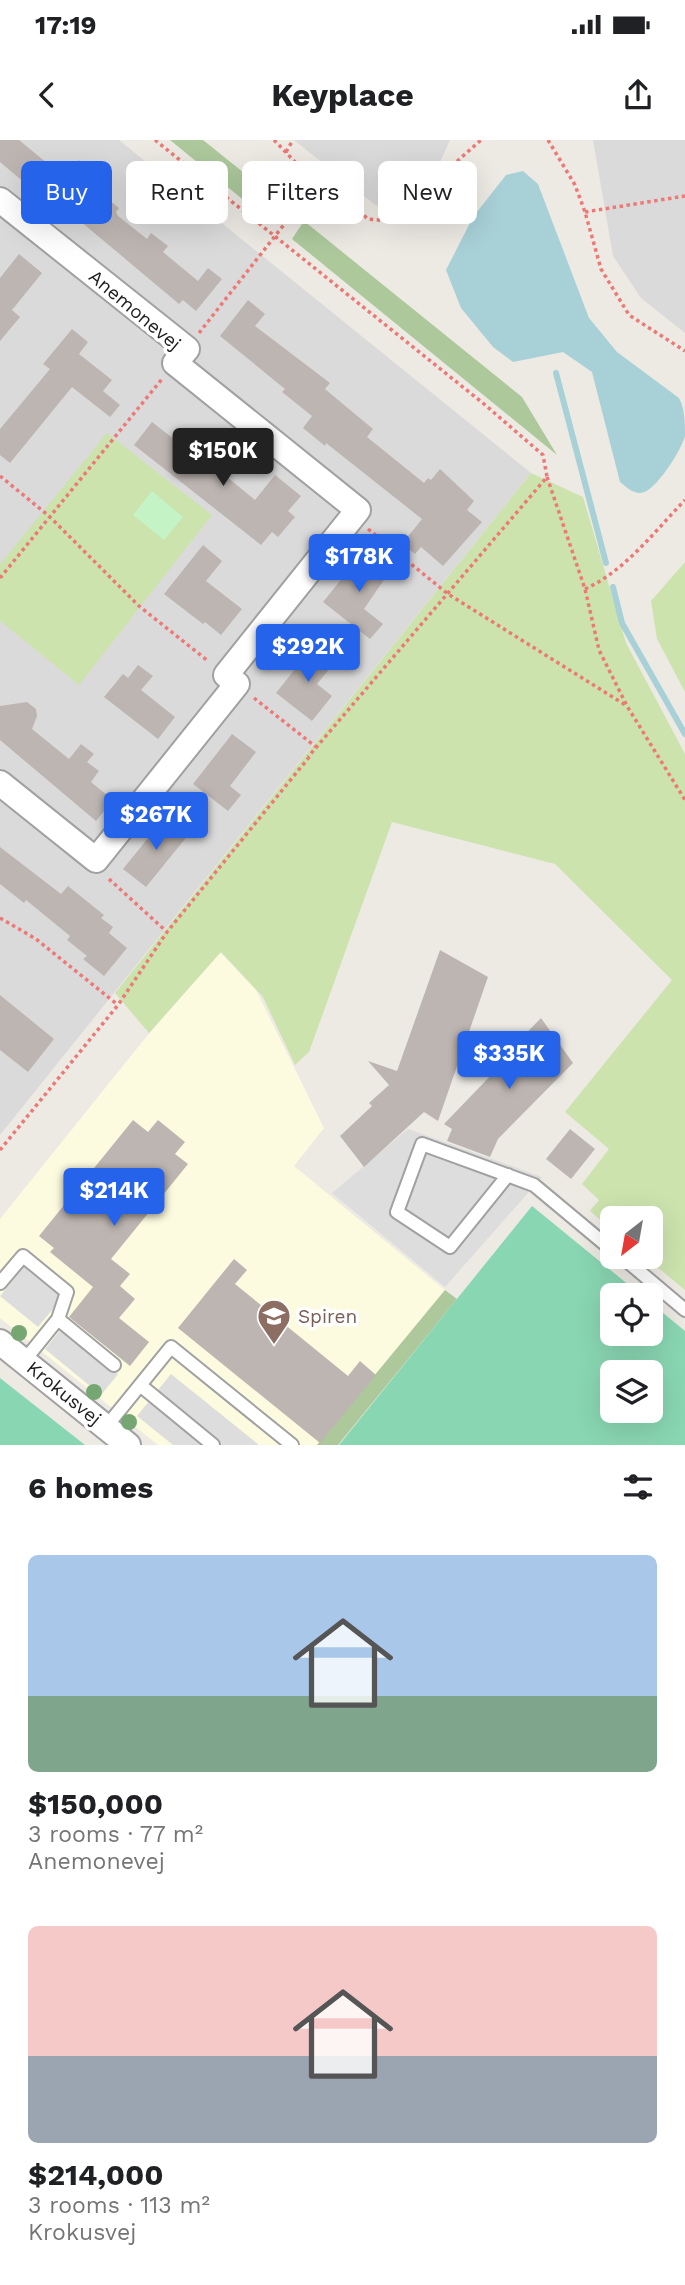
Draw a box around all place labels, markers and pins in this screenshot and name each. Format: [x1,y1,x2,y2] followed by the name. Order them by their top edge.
[174,428,272,488] pin: $150K
[310,534,408,594] pin: $178K
[259,624,357,684] pin: $292K
[107,792,205,852] pin: $267K
[460,1032,558,1091] pin: $335K
[65,1168,163,1228] pin: $214K
[255,1297,293,1346] school or university icon: Spiren
[298,1305,357,1328] place label: Spiren

